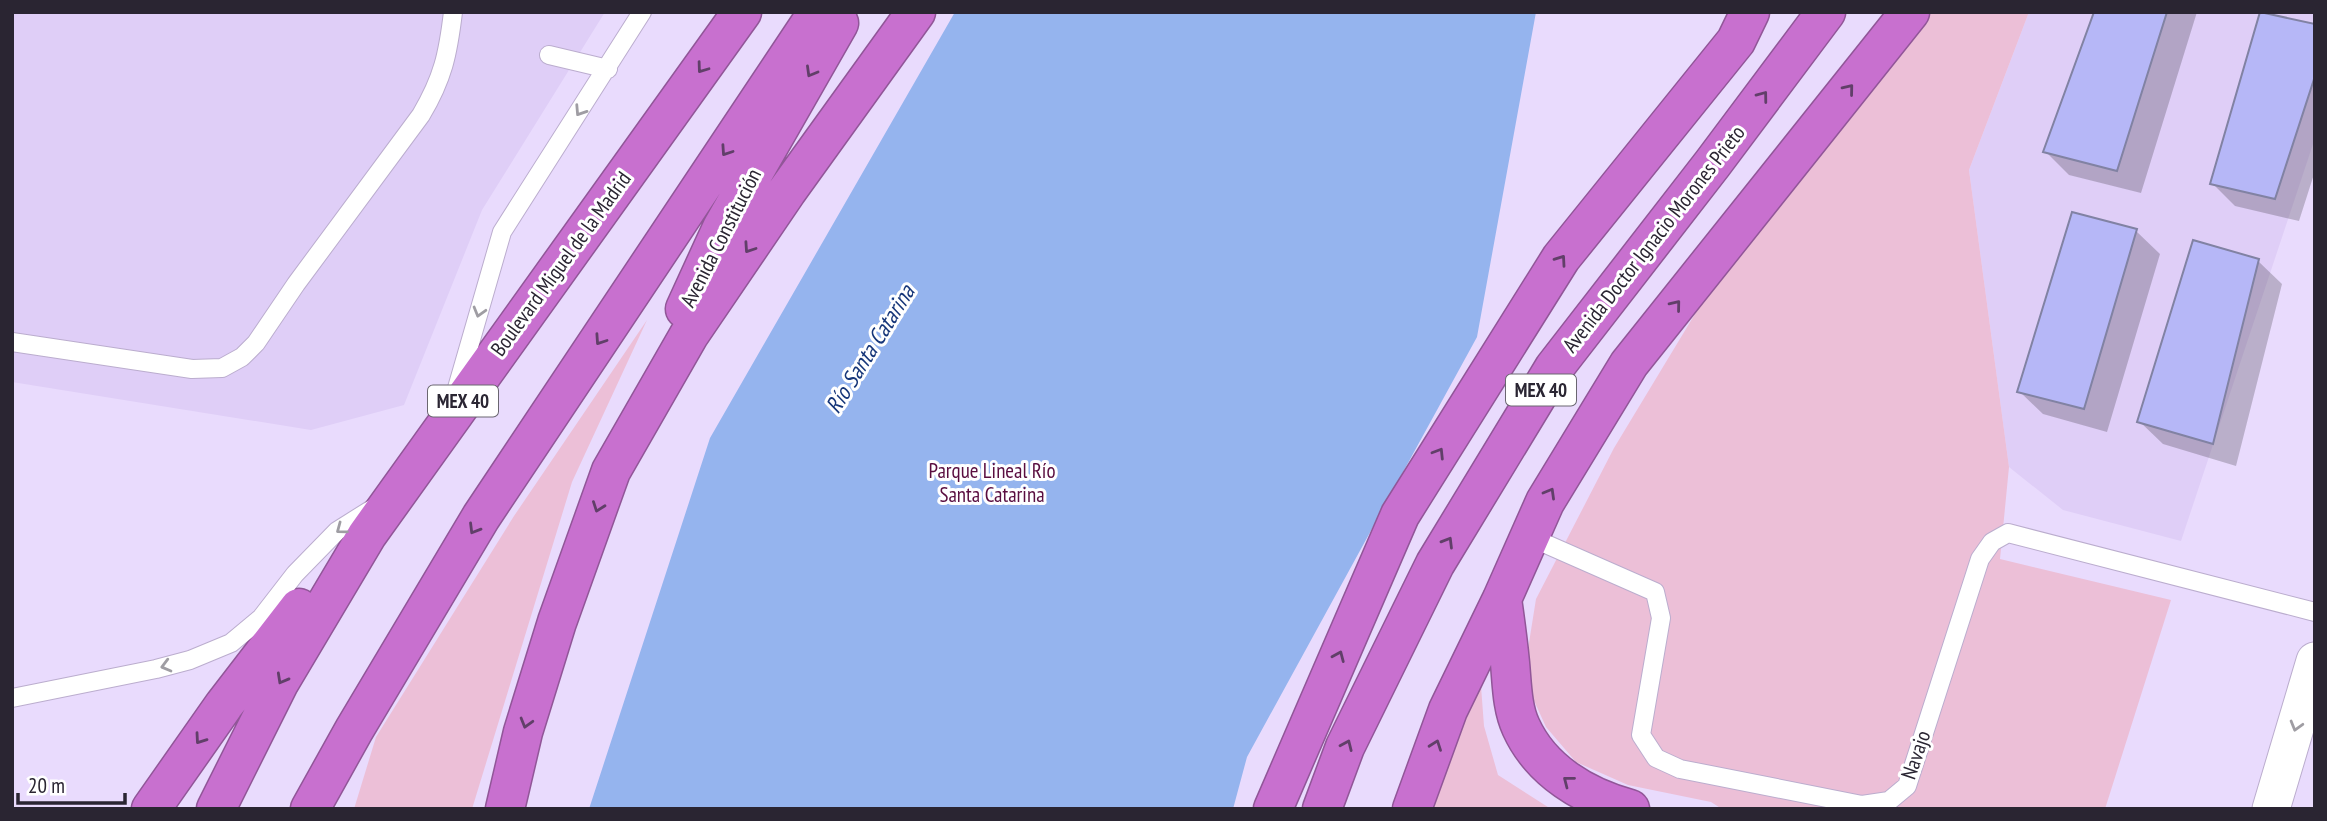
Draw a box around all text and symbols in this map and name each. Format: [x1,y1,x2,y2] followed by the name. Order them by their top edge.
[698,60,710,73] one-way arrow
[806,64,819,77] one-way arrow
[1841,84,1854,96] one-way arrow
[1755,92,1767,104] one-way arrow
[575,104,588,117] one-way arrow
[1557,120,1751,358] street label: Avenida Doctor Ignacio Morones Prieto
[721,143,734,156] one-way arrow
[674,164,767,312] street label: Avenida Constitución
[485,166,637,361] street label: Boulevard Miguel de la Madrid
[745,240,757,253] one-way arrow
[1553,255,1565,268] one-way arrow
[819,278,921,418] water label: Río Santa Catarina
[1668,300,1681,312] one-way arrow
[472,306,487,318] one-way arrow
[595,332,608,345] one-way arrow
[1506,374,1576,406] road number: MEX 40
[428,386,498,416] road number: MEX 40
[1431,447,1444,460] one-way arrow
[929,457,1056,508] park label: Parque Lineal Río Santa Catarina
[1542,488,1555,501] one-way arrow
[592,501,606,513] one-way arrow
[336,521,349,534] one-way arrow
[469,522,482,535] one-way arrow
[1440,536,1453,549] one-way arrow
[1331,651,1345,663] one-way arrow
[161,658,173,672] one-way arrow
[277,671,290,684] one-way arrow
[520,717,535,729] one-way arrow
[2289,720,2304,732] one-way arrow
[1895,727,1936,783] street label: Navajo
[196,731,208,744] one-way arrow
[1427,739,1441,751] one-way arrow
[1338,740,1352,752] one-way arrow
[18,762,124,806] scale bar
[28,772,65,799] text: 20 m
[1564,777,1576,790] one-way arrow

